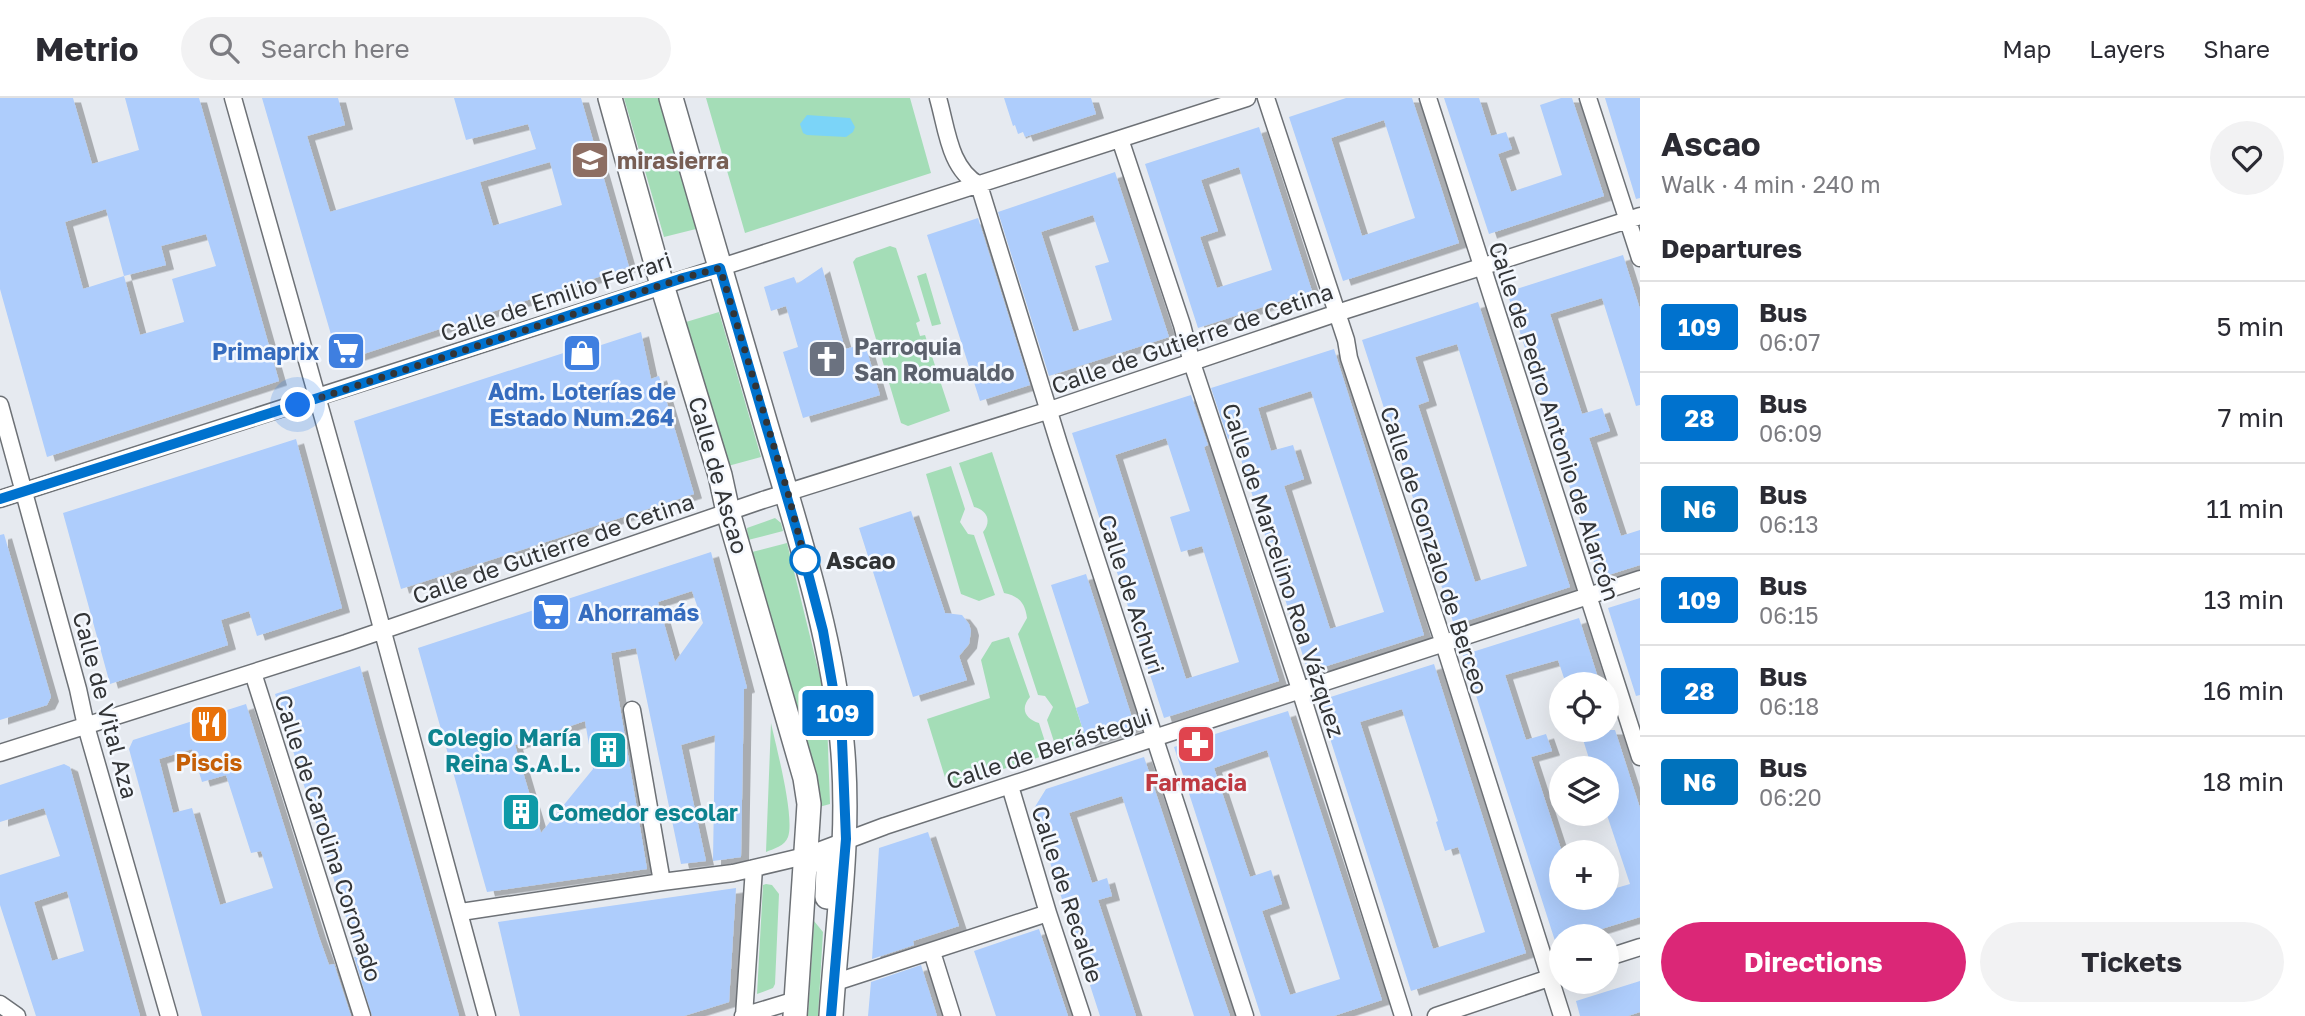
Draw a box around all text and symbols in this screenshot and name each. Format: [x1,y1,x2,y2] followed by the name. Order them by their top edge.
[181,17,671,80] search box
[35,29,139,68] text: Metrio
[205,29,243,67] icon: search
[261,33,410,64] text: Search here
[2002,34,2051,63] text: Map
[2089,34,2165,63] text: Layers
[2203,34,2270,63] text: Share
[2210,121,2284,195] button: heart
[1661,124,1761,163] text: Ascao
[569,139,611,181] school or university icon: mirasierra
[617,146,729,174] place label: mirasierra
[1661,170,1881,198] text: Walk · 4 min · 240 m
[1661,233,1802,264] text: Departures
[1484,238,1626,604] street label: Calle de Pedro Antonio de Alarcón
[437,245,675,347] street label: Calle de Emilio Ferrari
[1048,277,1336,399] street label: Calle de Gutierre de Cetina
[1759,297,1807,328] text: Bus
[2216,311,2284,342] text: 5 min
[1678,312,1721,341] text: 109
[1759,328,1821,356] text: 06:07
[325,330,367,372] supermarket icon: Primaprix
[561,332,603,374] shop icon: Adm. Loterías de Estado Num.264
[854,332,1015,386] place label: Parroquia San Romualdo
[212,337,320,365] place label: Primaprix
[806,338,848,380] church icon: Parroquia San Romualdo
[488,377,676,431] place label: Adm. Loterías de Estado Num.264
[280,387,315,422] your location
[1759,388,1807,419] text: Bus
[683,393,755,557] street label: Calle de Ascao
[1217,399,1351,741] street label: Calle de Marcelino Roa Vázquez
[1375,402,1495,698] street label: Calle de Gonzalo de Berceo
[2218,402,2284,433] text: 7 min
[1685,403,1715,432] text: 28
[1759,419,1822,447] text: 06:09
[1759,479,1807,510] text: Bus
[409,487,697,609] street label: Calle de Gutierre de Cetina
[2206,493,2284,524] text: 11 min
[1683,494,1716,523] text: N6
[1759,510,1819,538] text: 06:13
[1093,511,1171,677] street label: Calle de Achuri
[790,545,820,575] marker: Ascao
[826,546,896,574] place label: Ascao
[1759,570,1807,601] text: Bus
[2204,584,2284,615] text: 13 min
[1678,585,1721,614] text: 109
[530,591,572,633] supermarket icon: Ahorramás
[578,598,699,626] place label: Ahorramás
[1759,601,1819,629] text: 06:15
[68,608,144,802] street label: Calle de Vital Aza
[1759,661,1807,692] text: Bus
[1549,672,1619,994] map controls
[1549,672,1619,742] button: locate
[2203,675,2284,706] text: 16 min
[1685,676,1715,705] text: 28
[798,690,878,736] line badge: 109
[269,691,389,985] street label: Calle de Carolina Coronado
[1759,692,1819,720] text: 06:18
[816,698,860,727] text: 109
[942,701,1156,795] street label: Calle de Berástegui
[188,703,230,745] restaurant icon: Piscis
[427,723,581,777] place label: Colegio María Reina S.A.L.
[1175,723,1217,765] pharmacy icon: Farmacia
[587,729,629,771] building icon: Colegio María Reina S.A.L.
[176,748,243,776] place label: Piscis
[1759,752,1807,783] text: Bus
[1549,756,1619,826] button: layers
[2203,766,2284,797] text: 18 min
[1683,767,1716,796] text: N6
[1145,768,1247,796] place label: Farmacia
[1759,783,1822,811] text: 06:20
[500,791,542,833] building icon: Comedor escolar
[548,798,738,826] place label: Comedor escolar
[1026,802,1110,986] street label: Calle de Recalde
[1549,840,1619,910] button: +
[1661,922,1966,1002] button: Directions
[1980,922,2284,1002] button: Tickets
[1549,924,1619,994] button: −

